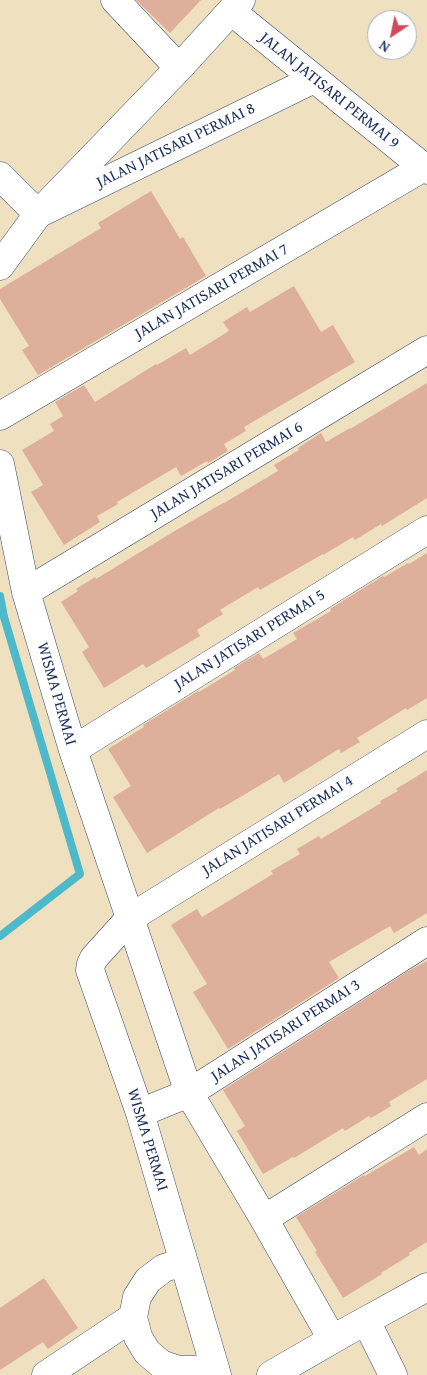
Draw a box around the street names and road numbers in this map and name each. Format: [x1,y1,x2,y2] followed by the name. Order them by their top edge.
[255,29,403,153] street label: JALAN JATISARI PERMAI 9
[94,99,258,193] street label: JALAN JATISARI PERMAI 8
[132,240,292,344] street label: JALAN JATISARI PERMAI 7
[147,418,307,524] street label: JALAN JATISARI PERMAI 6
[171,586,329,694] street label: JALAN JATISARI PERMAI 5
[32,640,80,748] street label: WISMA PERMAI
[199,772,357,880] street label: JALAN JATISARI PERMAI 4
[208,976,364,1086] street label: JALAN JATISARI PERMAI 3
[122,1086,172,1194] street label: WISMA PERMAI

